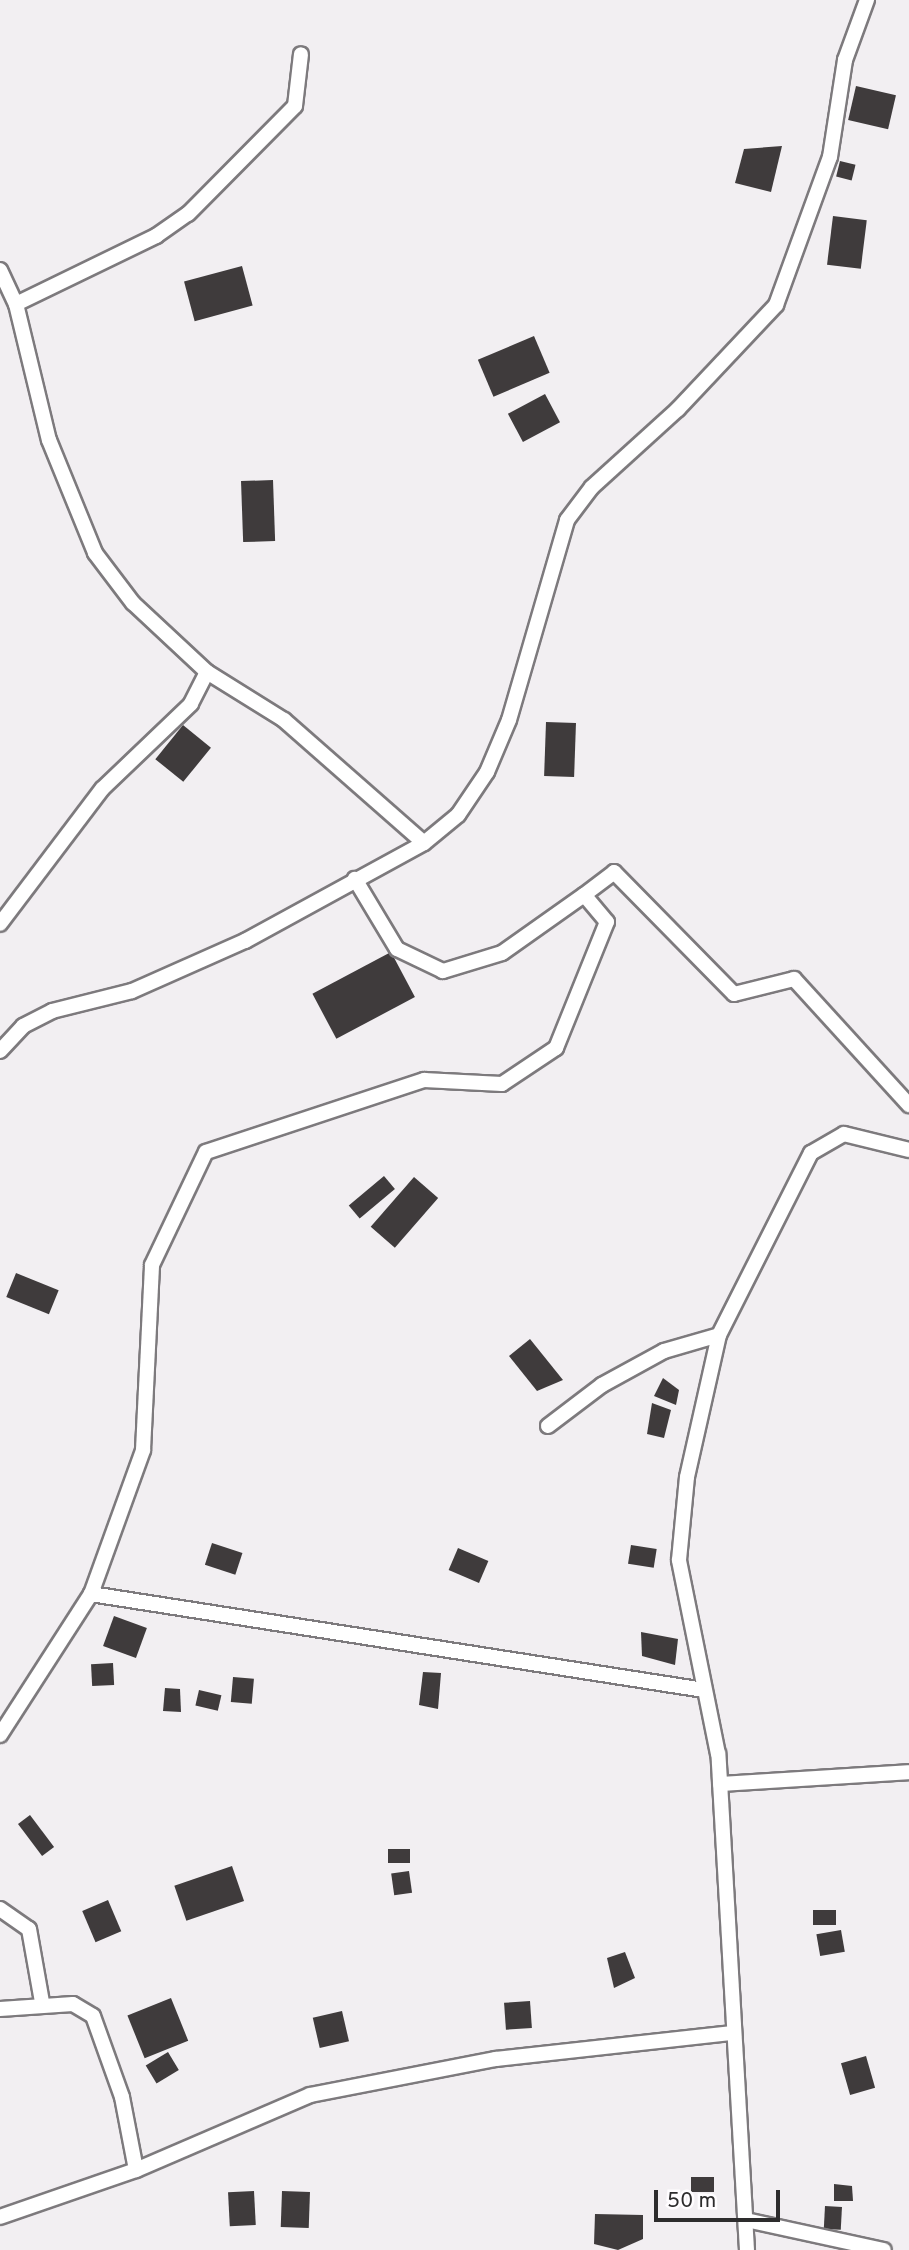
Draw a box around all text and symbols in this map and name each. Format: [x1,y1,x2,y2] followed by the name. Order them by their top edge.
[657,2176,783,2220] scale bar
[667,2188,716,2215] text: 50 m

